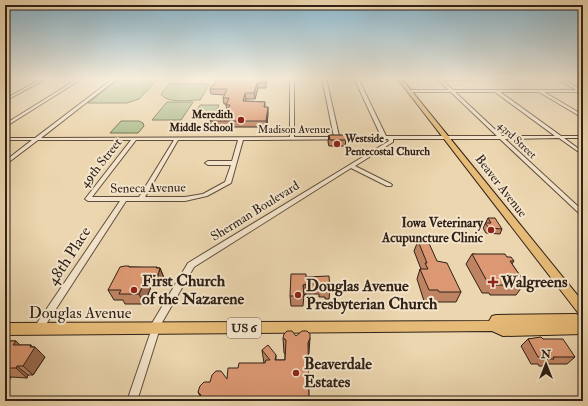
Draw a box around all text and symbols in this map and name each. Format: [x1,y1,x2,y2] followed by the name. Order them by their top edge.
[168,108,233,134] place label: Meredith Middle School
[236,115,246,125] marker: Meredith Middle School
[495,119,539,162] street label: 43rd Street
[258,123,331,136] street label: Madison Avenue
[344,132,430,158] place label: Westside Pentecostal Church
[77,135,125,191] street label: 49th Street
[332,139,342,149] marker: Westside Pentecostal Church
[472,151,531,221] street label: Beaver Avenue
[208,177,303,245] street label: Sherman Boulevard
[110,179,187,197] street label: Seneca Avenue
[381,215,484,247] place label: Iowa Veterinary Acupuncture Clinic
[43,223,96,289] street label: 48th Place
[486,225,496,235] marker: Iowa Veterinary Acupuncture Clinic
[142,271,245,309] place label: First Church of the Nazarene
[500,272,568,293] place label: Walgreens
[306,276,438,315] place label: Douglas Avenue Presbyterian Church
[488,277,498,287] marker: Walgreens
[129,285,139,295] marker: First Church of the Nazarene
[293,290,303,300] marker: Douglas Avenue Presbyterian Church
[29,303,132,323] street label: Douglas Avenue
[227,318,261,338] road number: US 6
[526,344,566,384] north arrow
[540,348,552,361] text: N
[304,354,372,392] place label: Beaverdale Estates
[291,368,301,378] marker: Beaverdale Estates

